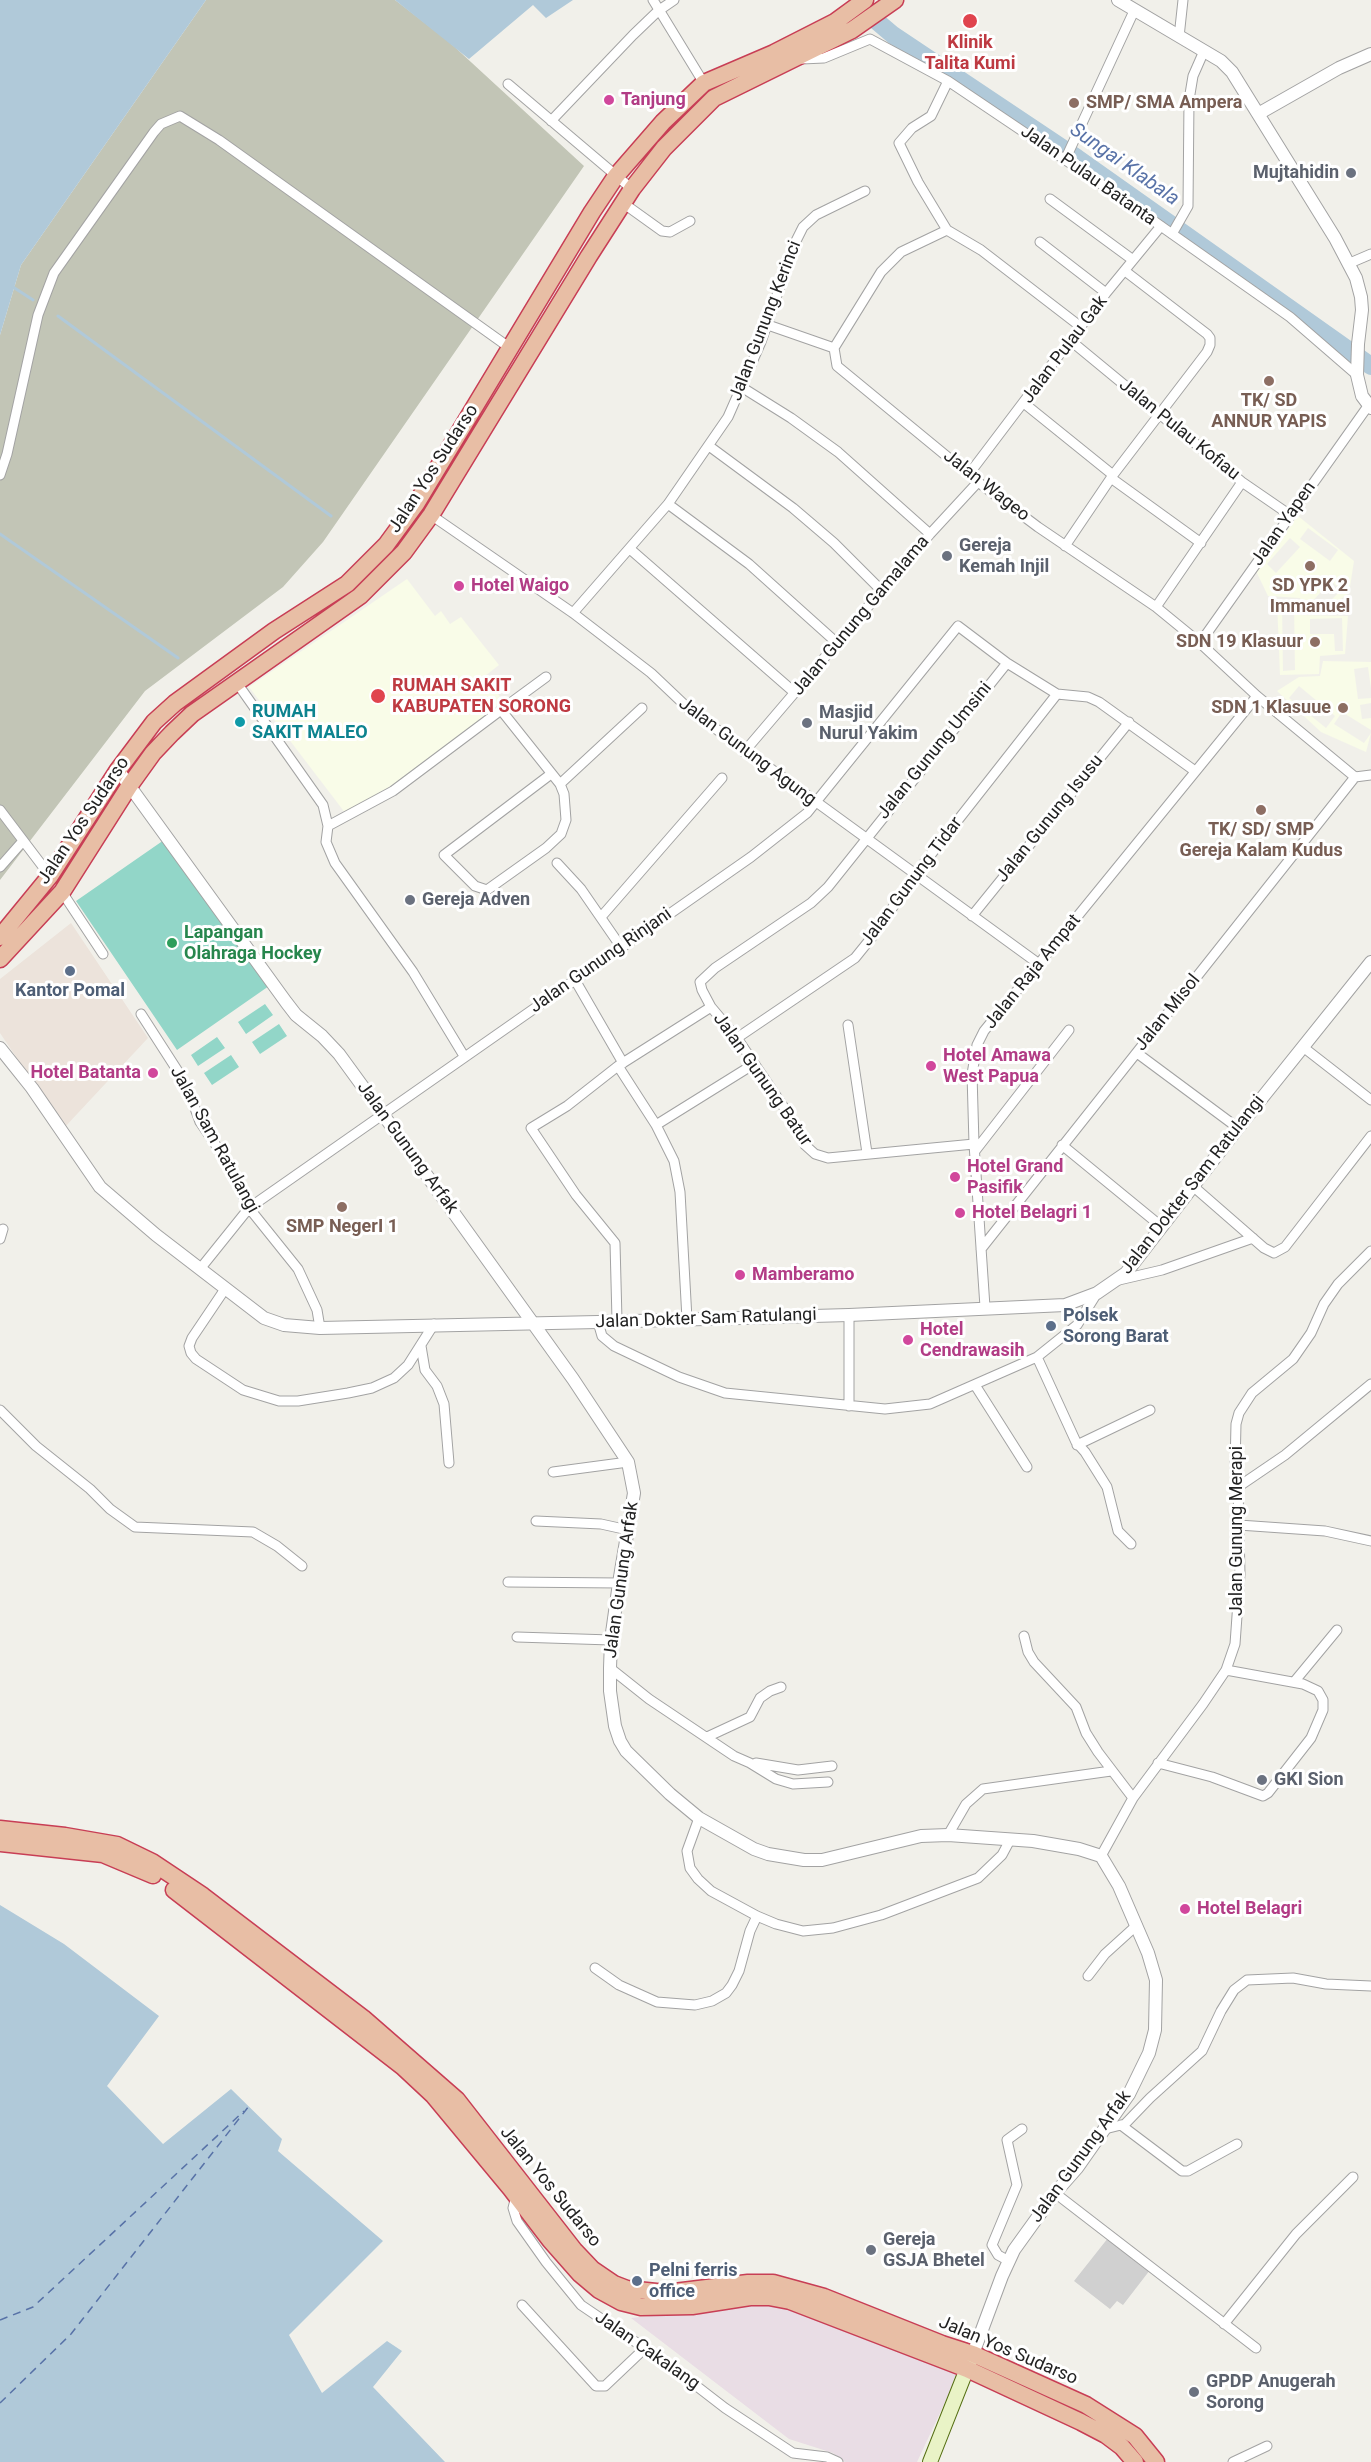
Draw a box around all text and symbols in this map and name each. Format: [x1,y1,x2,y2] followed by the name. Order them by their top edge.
[961,12,979,30] marker: Klinik Talita Kumi
[925,32,1015,74] place label: Klinik Talita Kumi
[621,89,686,111] place label: Tanjung
[1086,92,1242,114] place label: SMP/ SMA Ampera
[602,93,616,107] marker: Tanjung
[1067,96,1081,110] marker: SMP/ SMA Ampera
[1065,118,1183,212] water label: Sungai Klabala
[1016,121,1160,231] street label: Jalan Pulau Batanta
[1253,162,1339,184] place label: Mujtahidin
[1344,166,1358,180] marker: Mujtahidin
[726,238,806,404] street label: Jalan Gunung Kerinci
[1017,292,1113,408] street label: Jalan Pulau Gak
[1262,374,1276,388] marker: TK/ SD ANNUR YAPIS
[1114,375,1244,485] street label: Jalan Pulau Kofiau
[1211,390,1327,432] place label: TK/ SD ANNUR YAPIS
[384,401,484,537] street label: Jalan Yos Sudarso
[938,446,1034,526] street label: Jalan Wageo
[1247,478,1321,570] street label: Jalan Yapen
[788,532,934,700] street label: Jalan Gunung Gamalama
[959,535,1049,578] place label: Gereja Kemah Injil
[940,549,954,563] marker: Gereja Kemah Injil
[1303,559,1317,573] marker: SD YPK 2 Immanuel
[471,575,569,597] place label: Hotel Waigo
[1270,575,1350,618] place label: SD YPK 2 Immanuel
[452,579,466,593] marker: Hotel Waigo
[1176,631,1303,653] place label: SDN 19 Klasuur
[1308,635,1322,649] marker: SDN 19 Klasuur
[392,675,571,718] place label: RUMAH SAKIT KABUPATEN SORONG
[873,678,997,824] street label: Jalan Gunung Umsini
[369,687,387,705] marker: RUMAH SAKIT KABUPATEN SORONG
[674,693,820,811] street label: Jalan Gunung Agung
[1211,697,1331,719] place label: SDN 1 Klasuue
[252,701,368,744] place label: RUMAH SAKIT MALEO
[1336,701,1350,715] marker: SDN 1 Klasuue
[819,702,918,744] place label: Masjid Nurul Yakim
[233,715,247,729] marker: RUMAH SAKIT MALEO
[800,716,814,730] marker: Masjid Nurul Yakim
[992,751,1108,887] street label: Jalan Gunung Isusu
[33,753,135,889] street label: Jalan Yos Sudarso
[1254,803,1268,817] marker: TK/ SD/ SMP Gereja Kalam Kudus
[856,813,968,951] street label: Jalan Gunung Tidar
[1179,819,1343,862] place label: TK/ SD/ SMP Gereja Kalam Kudus
[422,889,530,911] place label: Gereja Adven
[403,893,417,907] marker: Gereja Adven
[526,904,676,1018] street label: Jalan Gunung Rinjani
[980,910,1086,1034] street label: Jalan Raja Ampat
[184,922,322,964] place label: Lapangan Olahraga Hockey
[165,936,179,950] marker: Lapangan Olahraga Hockey
[63,964,77,978] marker: Kantor Pomal
[1131,970,1205,1056] street label: Jalan Misol
[15,980,125,1002] place label: Kantor Pomal
[708,1009,816,1151] street label: Jalan Gunung Batur
[943,1045,1051,1088] place label: Hotel Amawa West Papua
[924,1059,938,1073] marker: Hotel Amawa West Papua
[30,1062,141,1084] place label: Hotel Batanta
[165,1063,263,1217] street label: Jalan Sam Ratulangi
[146,1066,160,1080] marker: Hotel Batanta
[352,1078,462,1218] street label: Jalan Gunung Arfak
[1116,1091,1270,1279] street label: Jalan Dokter Sam Ratulangi
[967,1156,1063,1198] place label: Hotel Grand Pasifik
[948,1170,962,1184] marker: Hotel Grand Pasifik
[335,1200,349,1214] marker: SMP NegerI 1
[972,1202,1092,1224] place label: Hotel Belagri 1
[953,1206,967,1220] marker: Hotel Belagri 1
[286,1216,398,1238] place label: SMP NegerI 1
[752,1264,855,1286] place label: Mamberamo
[733,1268,747,1282] marker: Mamberamo
[595,1304,817,1334] street label: Jalan Dokter Sam Ratulangi
[1063,1305,1169,1348] place label: Polsek Sorong Barat
[920,1319,1025,1362] place label: Hotel Cendrawasih
[1044,1319,1058,1333] marker: Polsek Sorong Barat
[901,1333,915,1347] marker: Hotel Cendrawasih
[1226,1446,1248,1616] street label: Jalan Gunung Merapi
[600,1500,644,1660] street label: Jalan Gunung Arfak
[1274,1769,1344,1791] place label: GKI Sion
[1255,1773,1269,1787] marker: GKI Sion
[1197,1898,1302,1920] place label: Hotel Belagri
[1178,1902,1192,1916] marker: Hotel Belagri
[1026,2087,1136,2227] street label: Jalan Gunung Arfak
[495,2122,605,2252] street label: Jalan Yos Sudarso
[883,2229,985,2272] place label: Gereja GSJA Bhetel
[864,2243,878,2257] marker: Gereja GSJA Bhetel
[649,2260,737,2302] place label: Pelni ferris office
[630,2274,644,2288] marker: Pelni ferris office
[590,2307,704,2395] street label: Jalan Cakalang
[935,2312,1081,2390] street label: Jalan Yos Sudarso
[1206,2371,1336,2414] place label: GPDP Anugerah Sorong
[1187,2385,1201,2399] marker: GPDP Anugerah Sorong

